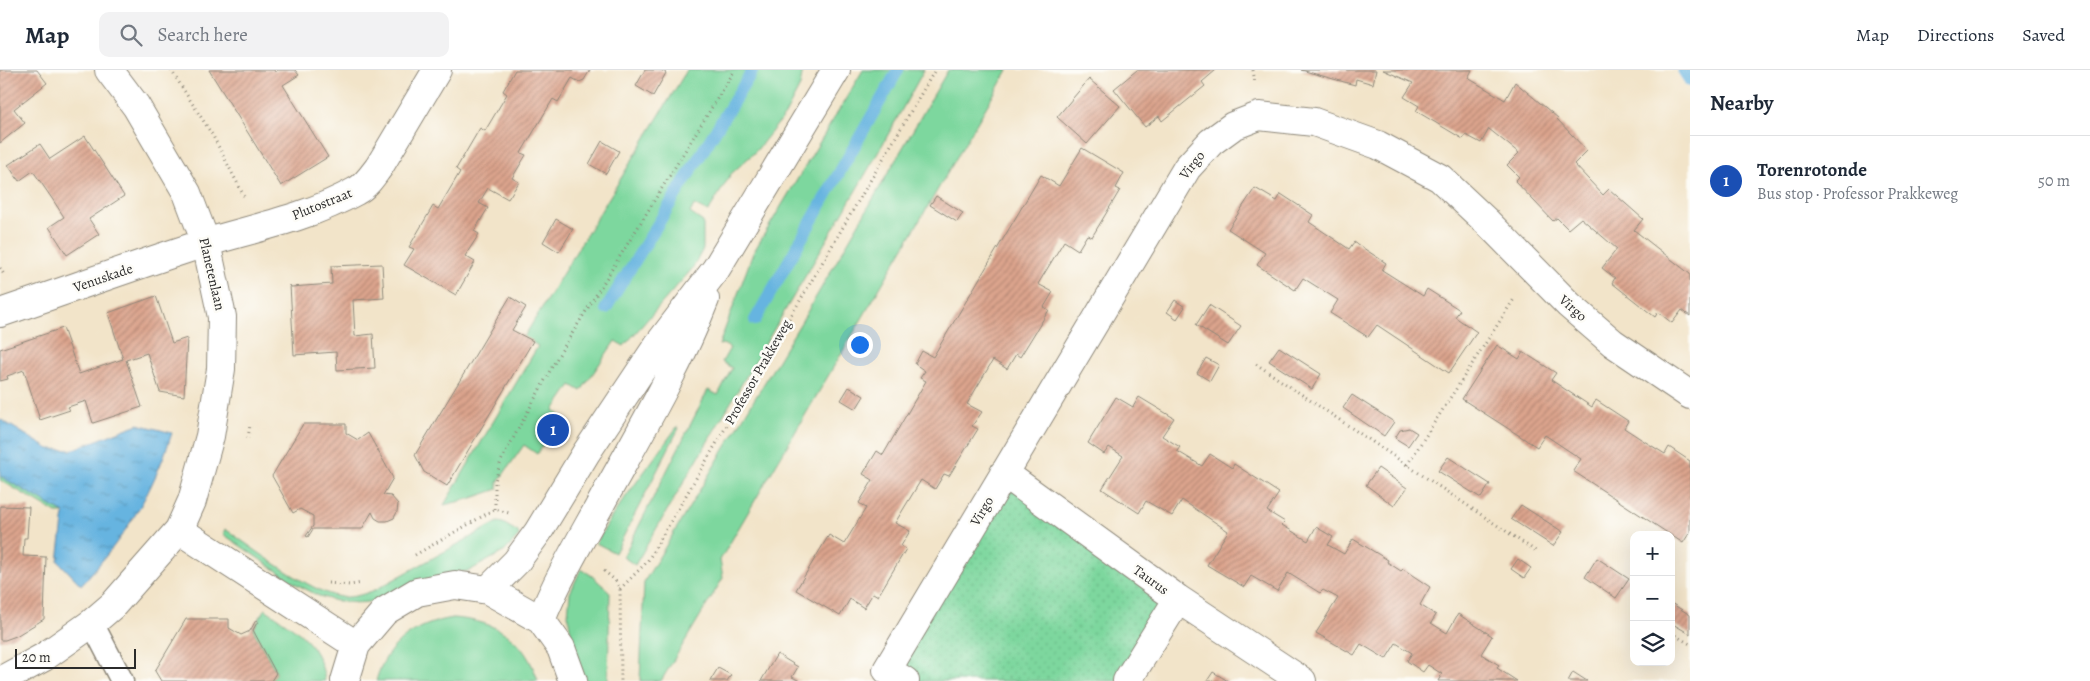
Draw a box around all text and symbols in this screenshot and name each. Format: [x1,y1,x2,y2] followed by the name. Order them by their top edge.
[99,12,449,57] search box
[25,19,69,51] text: Map
[117,21,145,49] icon: search
[157,22,248,48] text: Search here
[1856,23,1889,47] text: Map
[1917,23,1994,47] text: Directions
[2022,23,2065,47] text: Saved
[1710,89,1773,117] text: Nearby
[1174,147,1209,184] street label: Virgo
[1757,157,1867,183] text: Torenrotonde
[1723,170,1729,192] text: 1
[2038,170,2070,192] text: 50 m
[289,183,355,225] street label: Plutostraat
[1757,183,1958,205] text: Bus stop · Professor Prakkeweg
[194,236,230,313] street label: Planetenlaan
[70,259,135,297] street label: Venuskade
[1554,290,1591,326] street label: Virgo
[720,316,796,428] street label: Professor Prakkeweg
[847,332,873,358] your location
[537,411,569,449] pin: 1
[965,493,998,530] street label: Virgo
[1630,531,1675,666] map controls
[1630,531,1675,576] button: +
[1129,561,1173,599] street label: Taurus
[1630,576,1675,621] button: −
[1630,621,1675,666] button: layers
[15,646,136,669] scale bar
[22,648,51,667] text: 20 m

